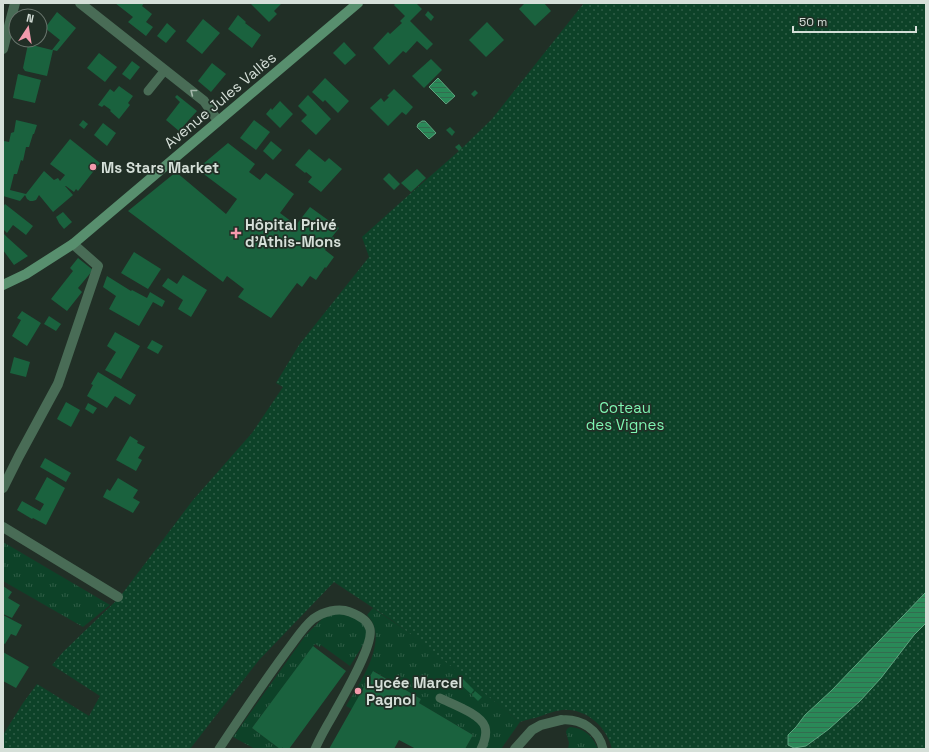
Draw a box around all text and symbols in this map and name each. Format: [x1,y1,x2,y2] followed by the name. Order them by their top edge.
[8,8,48,48] north arrow
[793,8,916,34] scale bar
[25,11,35,26] text: N
[799,14,827,30] text: 50 m
[160,48,280,152] street label: Avenue Jules Vallès
[190,90,197,97] one-way arrow
[101,158,219,177] place label: Ms Stars Market
[88,162,98,172] marker: Ms Stars Market
[245,215,341,251] place label: Hôpital Privé d'Athis-Mons
[230,227,242,239] marker: Hôpital Privé d'Athis-Mons
[586,398,664,434] park label: Coteau des Vignes
[366,673,462,709] place label: Lycée Marcel Pagnol
[353,686,363,696] marker: Lycée Marcel Pagnol

